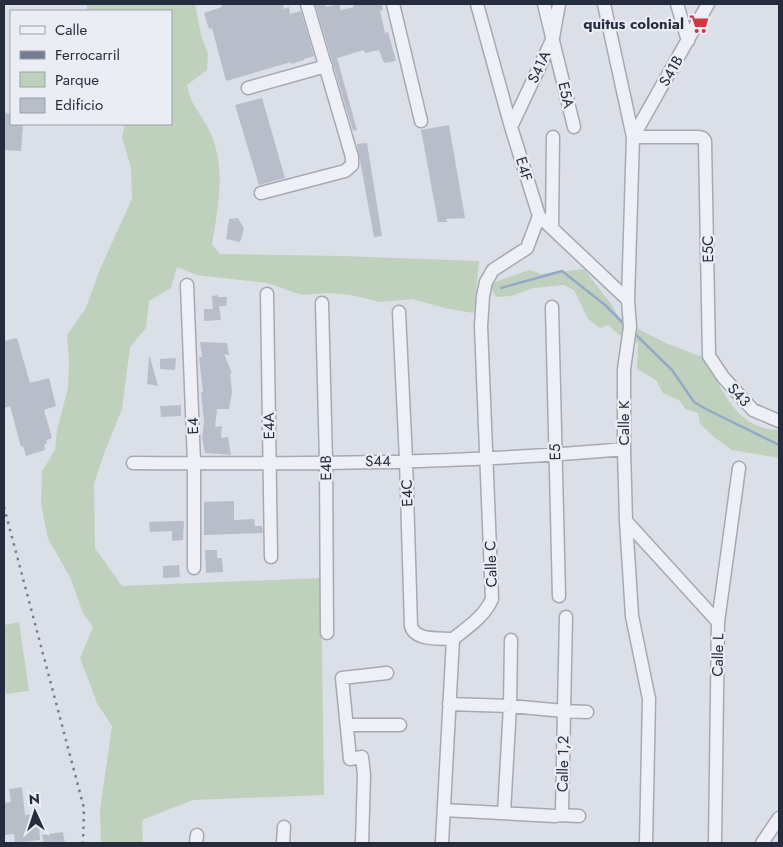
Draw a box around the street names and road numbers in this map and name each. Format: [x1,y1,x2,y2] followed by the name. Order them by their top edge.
[522,47,556,87] street label: S41A
[653,52,689,90] street label: S41B
[552,80,580,111] street label: E5A
[510,154,538,184] street label: E4F
[697,235,719,263] street label: E5C
[722,378,756,412] street label: S43
[613,400,635,446] street label: Calle K
[258,412,280,440] street label: E4A
[182,417,204,435] street label: E4
[544,443,566,461] street label: E5
[365,450,391,472] street label: S44
[315,455,337,481] street label: E4B
[396,479,418,507] street label: E4C
[479,540,503,588] street label: Calle C
[707,633,729,677] street label: Calle L
[552,736,574,792] street label: Calle 1,2

